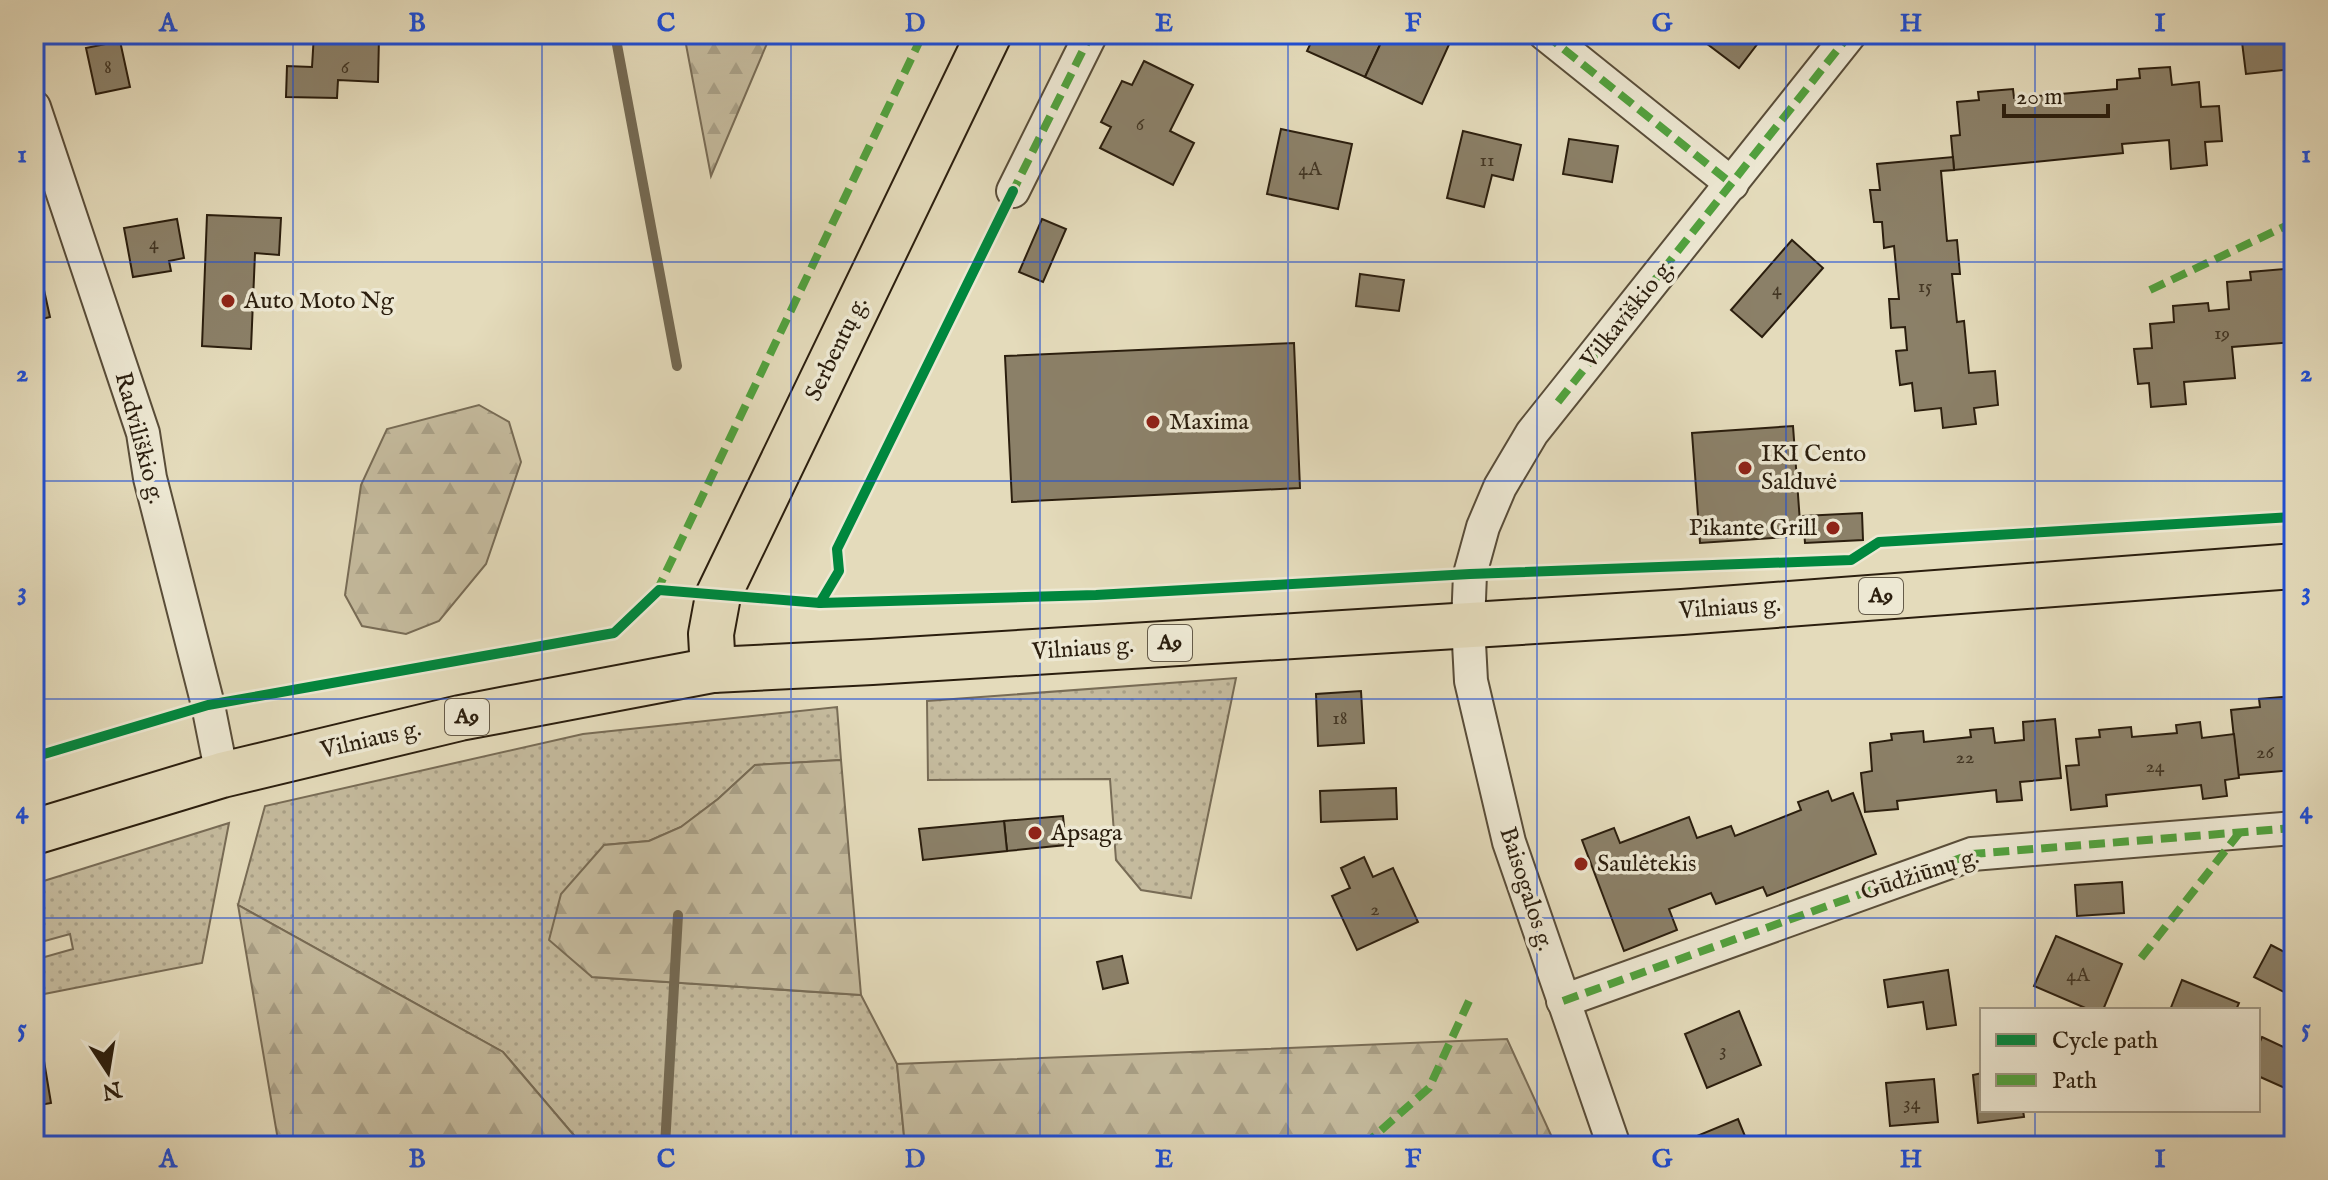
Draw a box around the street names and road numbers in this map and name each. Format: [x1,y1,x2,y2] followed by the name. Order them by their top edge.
[1574,253,1682,376] street label: Vilkaviškio g.
[798,292,876,406] street label: Serbentų g.
[107,369,171,507] street label: Radviliškio g.
[1859,578,1903,614] road number: A9
[1677,589,1782,627] street label: Vilniaus g.
[1148,625,1192,661] road number: A9
[1030,630,1135,668] street label: Vilniaus g.
[445,699,489,735] road number: A9
[317,713,424,767] street label: Vilniaus g.
[1491,823,1561,955] street label: Baisogalos g.
[1857,841,1983,909] street label: Gūdžiūnų g.

